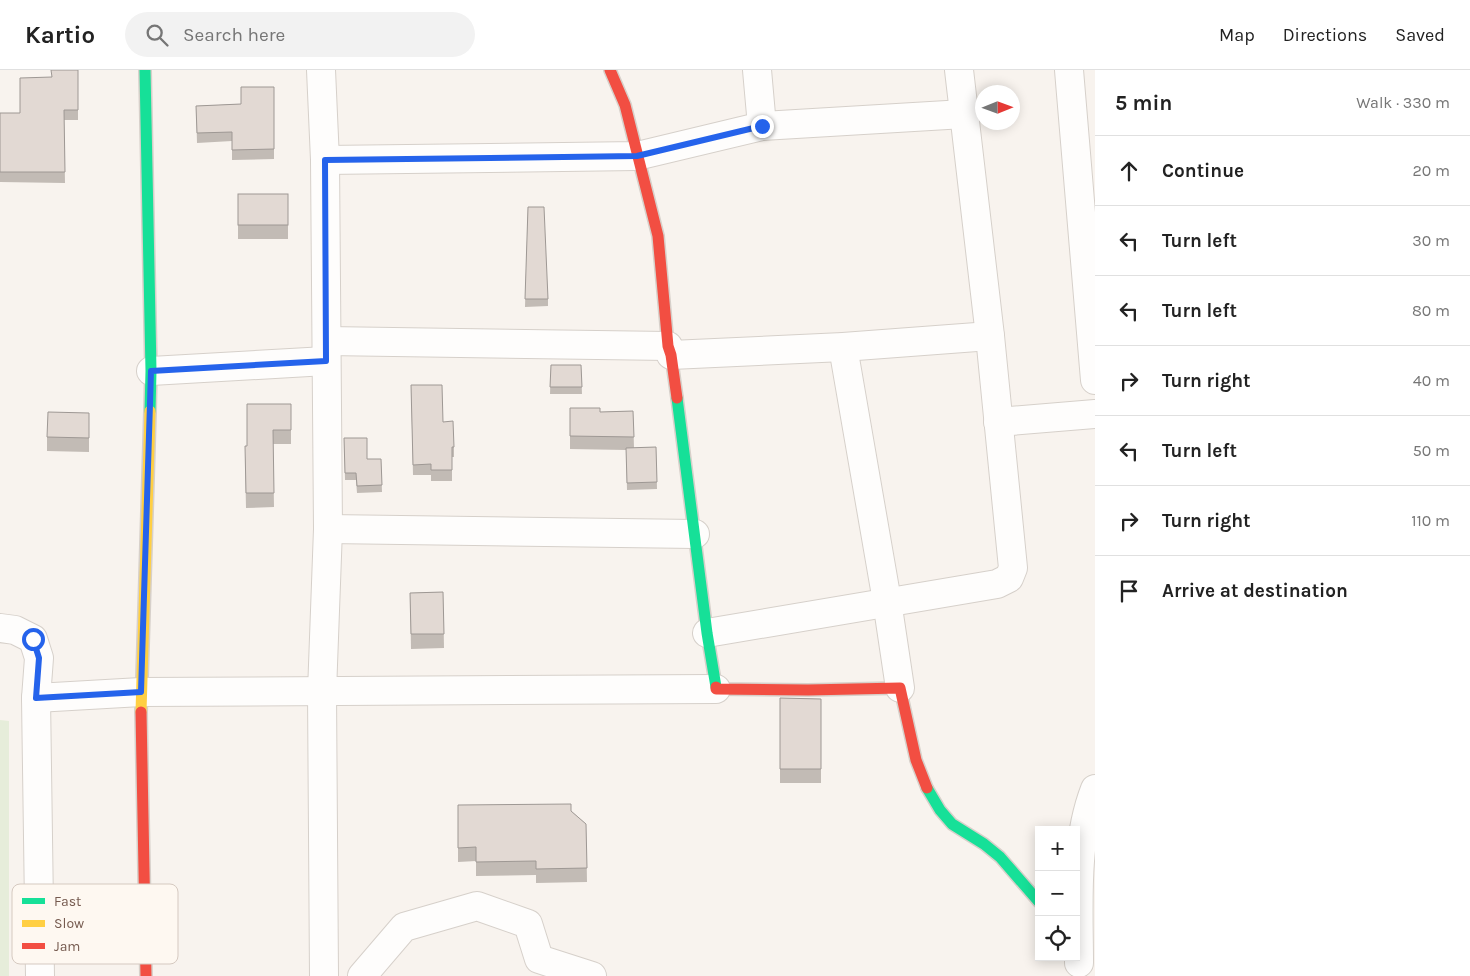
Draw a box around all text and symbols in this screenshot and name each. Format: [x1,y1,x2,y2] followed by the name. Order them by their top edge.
[125,12,475,57] search box
[25,21,95,49] text: Kartio
[143,21,171,49] icon: search
[183,24,285,46] text: Search here
[1219,24,1255,46] text: Map
[1283,24,1367,46] text: Directions
[1395,24,1445,46] text: Saved
[975,85,1020,130] north arrow
[1115,91,1172,115] text: 5 min
[1356,93,1450,112] text: Walk · 330 m
[751,115,774,138] route end
[1115,157,1143,185] icon: ahead
[1162,160,1244,182] text: Continue
[1412,161,1450,180] text: 20 m
[1115,227,1143,255] icon: left
[1162,230,1237,252] text: Turn left
[1412,231,1450,250] text: 30 m
[1115,297,1143,325] icon: left
[1162,300,1237,322] text: Turn left
[1412,301,1450,320] text: 80 m
[1115,367,1143,395] icon: right
[1162,370,1251,392] text: Turn right
[1413,371,1450,390] text: 40 m
[1115,437,1143,465] icon: left
[1162,440,1237,462] text: Turn left
[1413,441,1450,460] text: 50 m
[1115,507,1143,535] icon: right
[1162,510,1251,532] text: Turn right
[1411,511,1450,530] text: 110 m
[1115,577,1143,605] icon: arrive
[1162,580,1348,602] text: Arrive at destination
[22,628,45,651] route start
[1035,826,1080,961] map controls
[1035,826,1080,871] button: +
[1035,871,1080,916] button: −
[12,884,178,964] legend
[54,893,81,910] text: Fast
[54,915,84,932] text: Slow
[1035,916,1080,961] button: locate
[54,938,80,955] text: Jam

